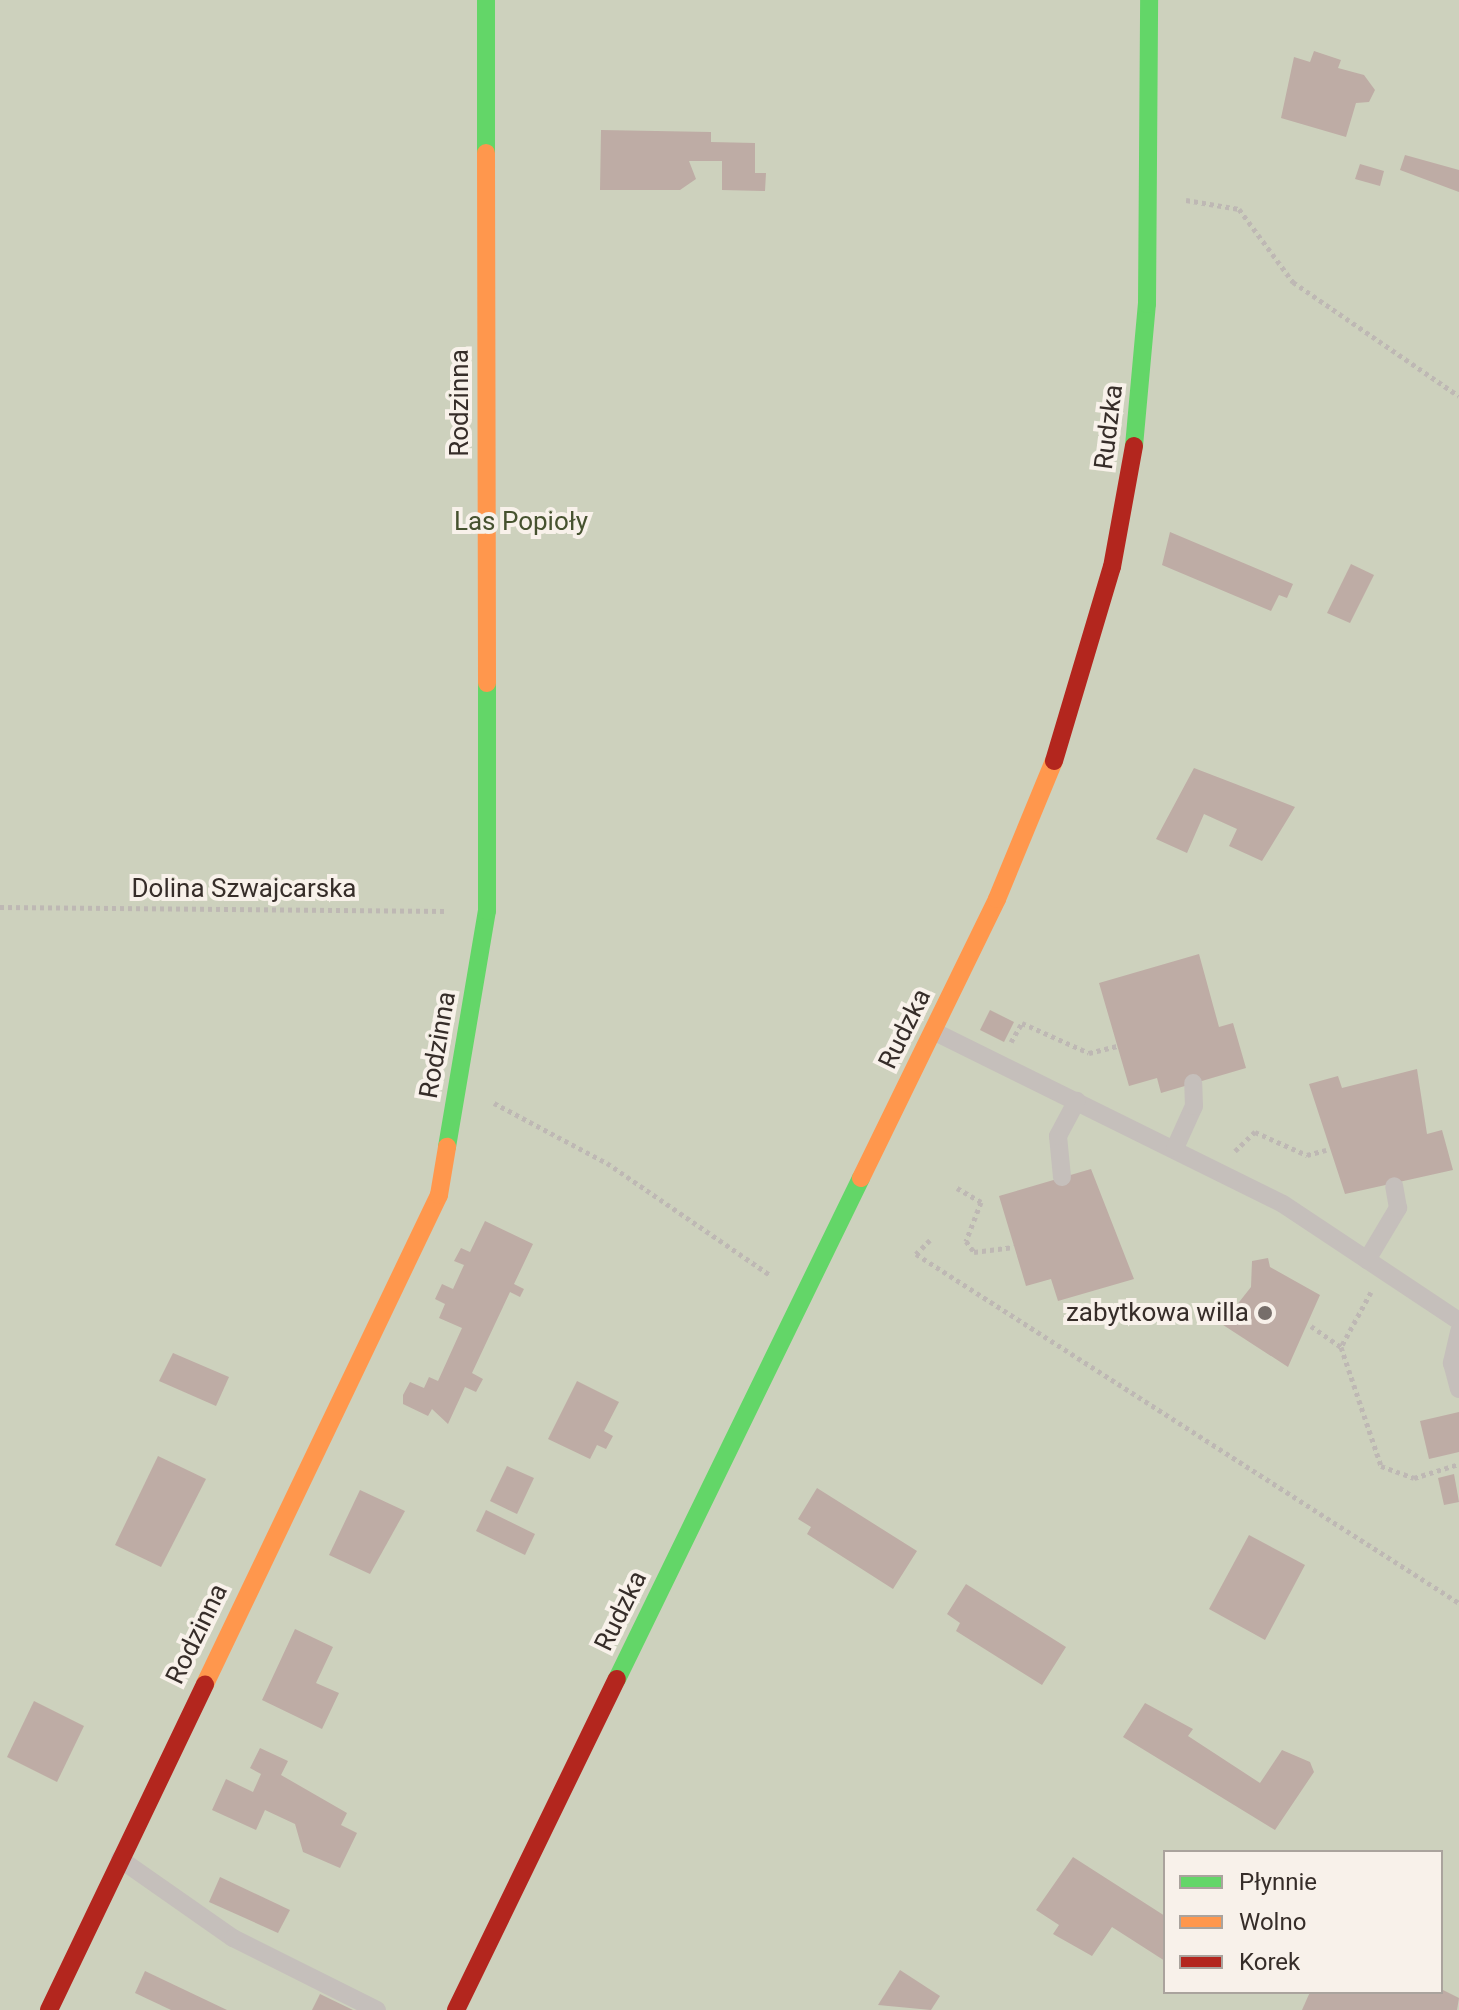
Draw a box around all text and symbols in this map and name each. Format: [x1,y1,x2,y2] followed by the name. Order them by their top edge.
[444,349,476,457] street label: Rodzinna
[1088,383,1130,471] street label: Rudzka
[454,506,588,538] park label: Las Popioły
[131,873,357,905] street label: Dolina Szwajcarska
[872,984,938,1074] street label: Rudzka
[413,989,463,1101] street label: Rodzinna
[1066,1297,1249,1329] place label: zabytkowa willa
[1256,1304,1274,1322] marker: zabytkowa willa
[588,1566,654,1656] street label: Rudzka
[159,1579,235,1689] street label: Rodzinna
[1163,1850,1443,1994] legend
[1239,1868,1317,1896] text: Płynnie
[1239,1908,1306,1936] text: Wolno
[1239,1948,1300,1976] text: Korek

